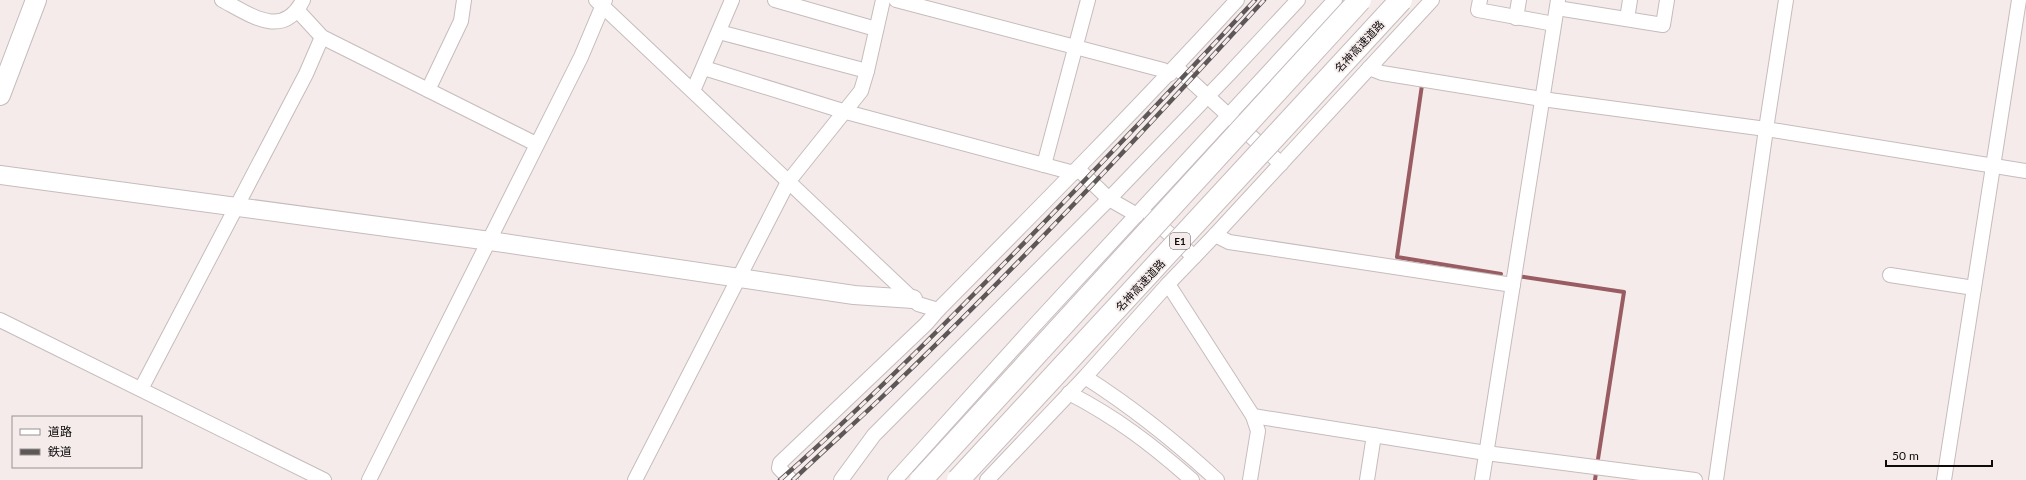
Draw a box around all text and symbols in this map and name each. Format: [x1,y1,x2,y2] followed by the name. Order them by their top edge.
[1332,17,1386,75] street label: 名神高速道路
[1170,233,1190,249] road number: E1
[1113,256,1167,314] street label: 名神高速道路
[12,416,142,468] legend
[48,424,72,439] text: 道路
[1886,442,1992,468] scale bar
[48,444,72,459] text: 鉄道
[1892,448,1919,463] text: 50 m

